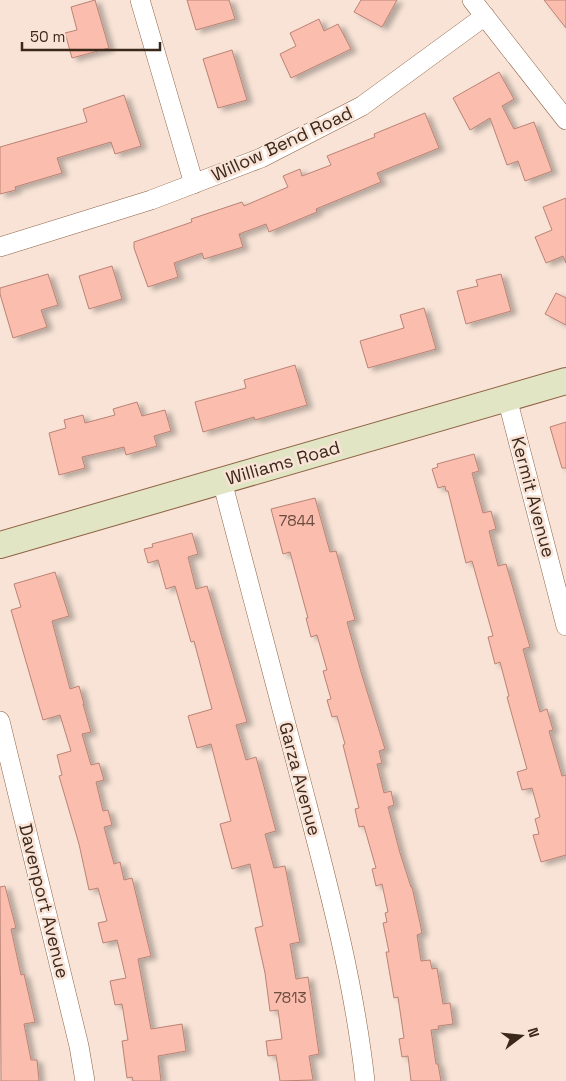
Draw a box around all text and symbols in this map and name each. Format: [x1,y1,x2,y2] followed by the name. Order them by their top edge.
[22,20,160,52] scale bar
[30,27,65,46] text: 50 m
[208,101,356,186] street label: Willow Bend Road
[506,434,561,560] street label: Kermit Avenue
[223,435,343,490] street label: Williams Road
[279,511,315,530] house number: 7844
[274,720,327,838] street label: Garza Avenue
[14,821,75,981] street label: Davenport Avenue
[273,988,307,1007] house number: 7813
[496,1011,546,1061] north arrow
[524,1025,543,1039] text: N

